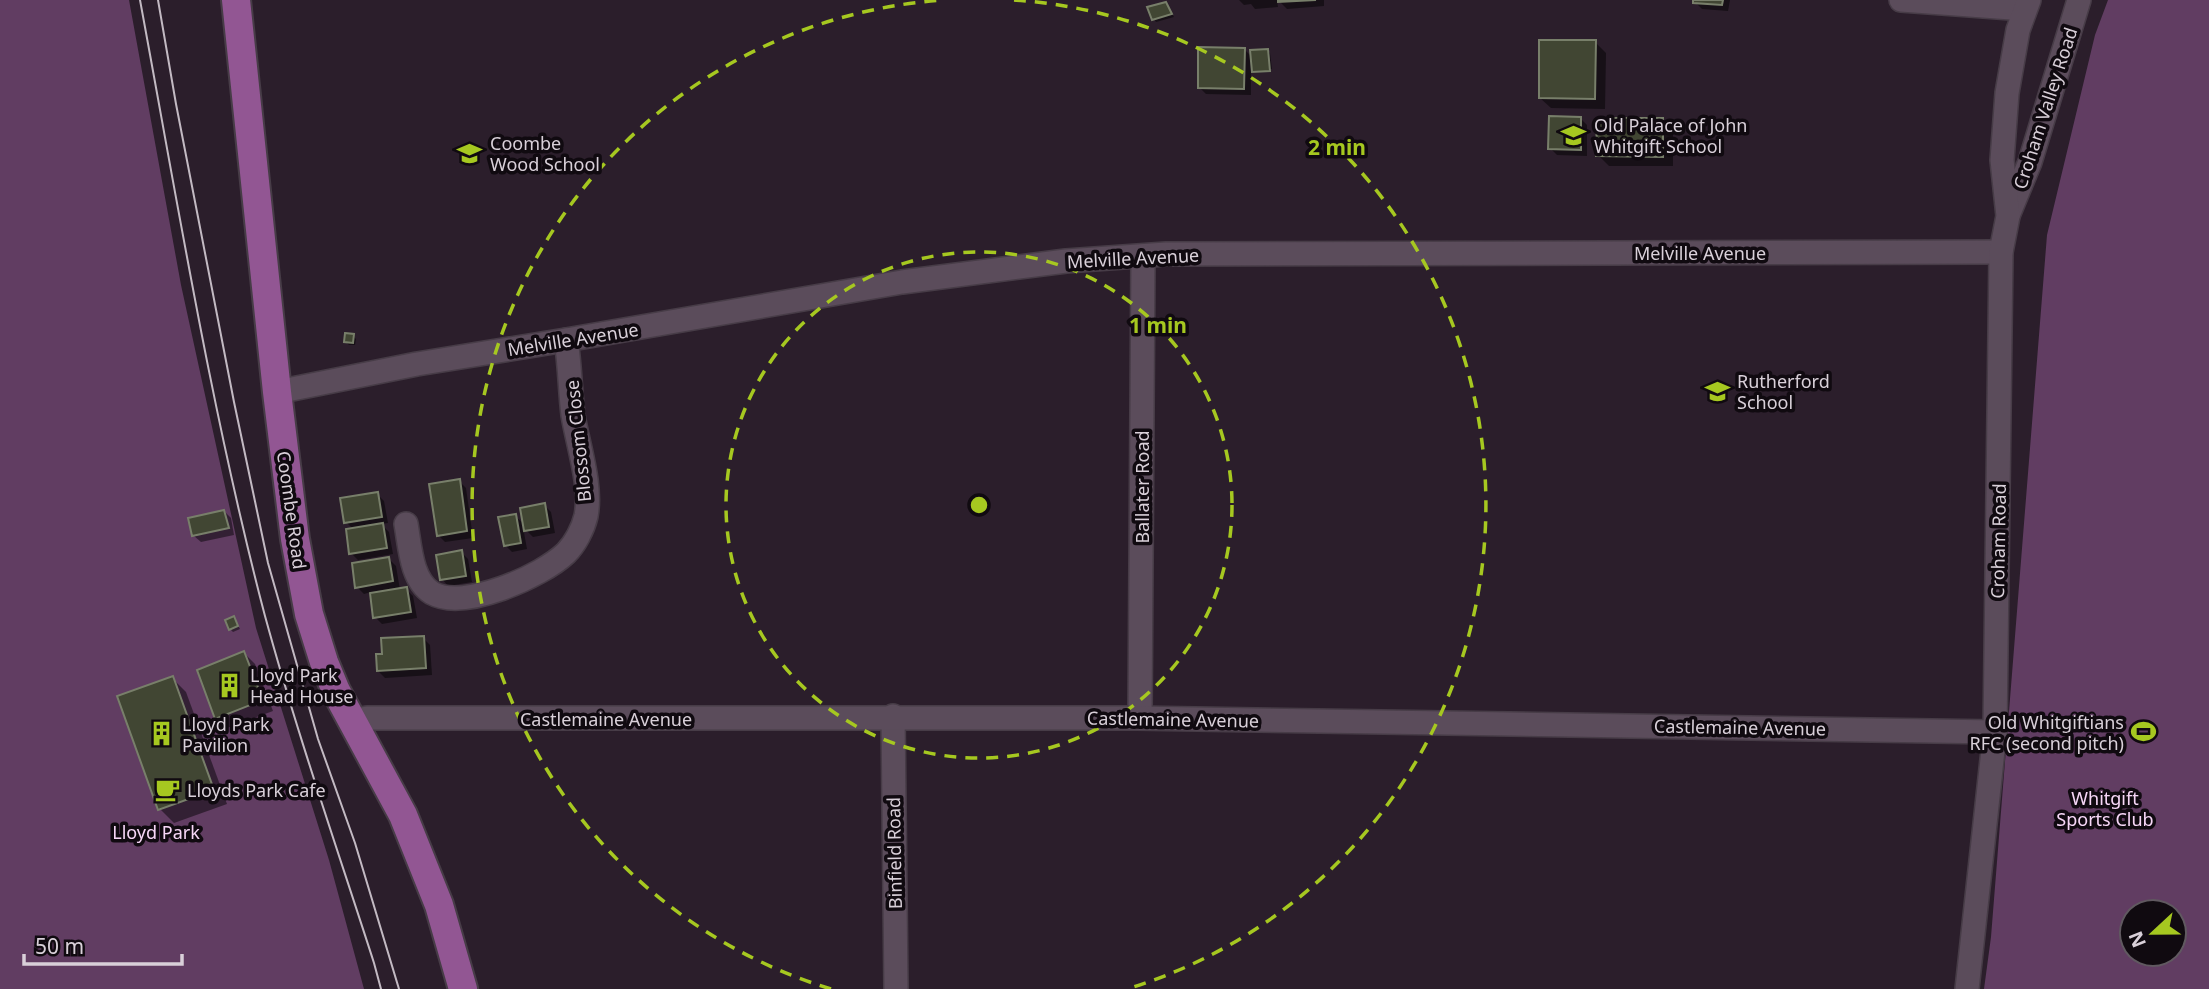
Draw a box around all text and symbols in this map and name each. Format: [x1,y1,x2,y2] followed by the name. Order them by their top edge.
[2008,24,2082,192] street label: Croham Valley Road
[1594,113,1747,158] place label: Old Palace of John Whitgift School
[1560,121,1588,149] school or university icon: Old Palace of John Whitgift School
[490,131,600,176] place label: Coombe Wood School
[1308,133,1366,161] text: 2 min
[456,139,484,167] school or university icon: Coombe Wood School
[1634,241,1766,265] street label: Melville Avenue
[1066,243,1200,273] street label: Melville Avenue
[1129,311,1187,339] text: 1 min
[506,317,640,361] street label: Melville Avenue
[1737,369,1830,414] place label: Rutherford School
[1703,377,1731,405] school or university icon: Rutherford School
[560,379,596,503] street label: Blossom Close
[1130,430,1154,544] street label: Ballater Road
[272,449,312,571] street label: Coombe Road
[1985,483,2011,599] street label: Croham Road
[967,493,991,517] centre of rings
[250,663,353,708] place label: Lloyd Park Head House
[216,671,244,699] building icon: Lloyd Park Head House
[1087,705,1259,733] street label: Castlemaine Avenue
[520,707,692,731] street label: Castlemaine Avenue
[1969,710,2124,755] place label: Old Whitgiftians RFC (second pitch)
[182,712,270,757] place label: Lloyd Park Pavilion
[1654,713,1826,741] street label: Castlemaine Avenue
[2130,718,2158,746] sports icon: Old Whitgiftians RFC (second pitch)
[148,720,176,748] building icon: Lloyd Park Pavilion
[153,776,181,804] cafe icon: Lloyds Park Cafe
[187,778,326,802] place label: Lloyds Park Cafe
[2056,786,2154,831] park label: Whitgift Sports Club
[881,797,907,909] street label: Binfield Road
[112,820,200,844] park label: Lloyd Park
[2118,898,2188,968] north arrow
[24,922,182,966] scale bar
[2122,927,2152,951] text: N
[35,932,84,960] text: 50 m

